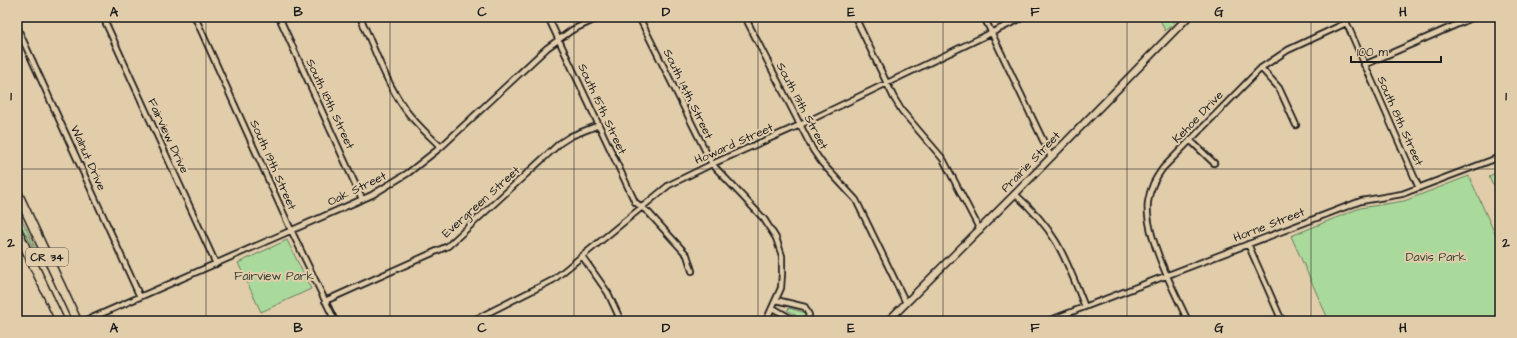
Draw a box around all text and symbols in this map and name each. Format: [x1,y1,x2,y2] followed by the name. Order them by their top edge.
[110,3,119,21] text: A
[293,3,303,21] text: B
[477,3,487,21] text: C
[662,3,671,21] text: D
[847,3,855,21] text: E
[1030,3,1040,21] text: F
[1214,3,1224,21] text: G
[1399,3,1407,21] text: H
[1351,38,1441,64] scale bar
[1357,44,1388,61] text: 100 m
[659,46,717,142] street label: South 14th Street
[302,56,358,152] street label: South 18th Street
[772,59,832,153] street label: South 13th Street
[573,61,631,157] street label: South 15th Street
[1373,73,1427,169] street label: South 8th Street
[10,87,12,105] text: 1
[1169,87,1228,147] street label: Kehoe Drive
[1505,87,1507,105] text: 1
[143,96,193,177] street label: Fairview Drive
[245,117,301,213] street label: South 19th Street
[692,119,776,169] street label: Howard Street
[66,123,110,194] street label: Walnut Drive
[997,128,1065,196] street label: Prairie Street
[438,162,525,243] street label: Evergreen Street
[325,167,389,211] street label: Oak Street
[1231,204,1307,246] street label: Horne Street
[6,234,15,252] text: 2
[1501,234,1510,252] text: 2
[26,248,68,266] road number: CR 34
[1406,249,1467,266] park label: Davis Park
[234,268,314,285] park label: Fairview Park
[110,319,119,337] text: A
[293,319,303,337] text: B
[477,319,487,337] text: C
[662,319,671,337] text: D
[847,319,855,337] text: E
[1030,319,1040,337] text: F
[1214,319,1224,337] text: G
[1399,319,1407,337] text: H

